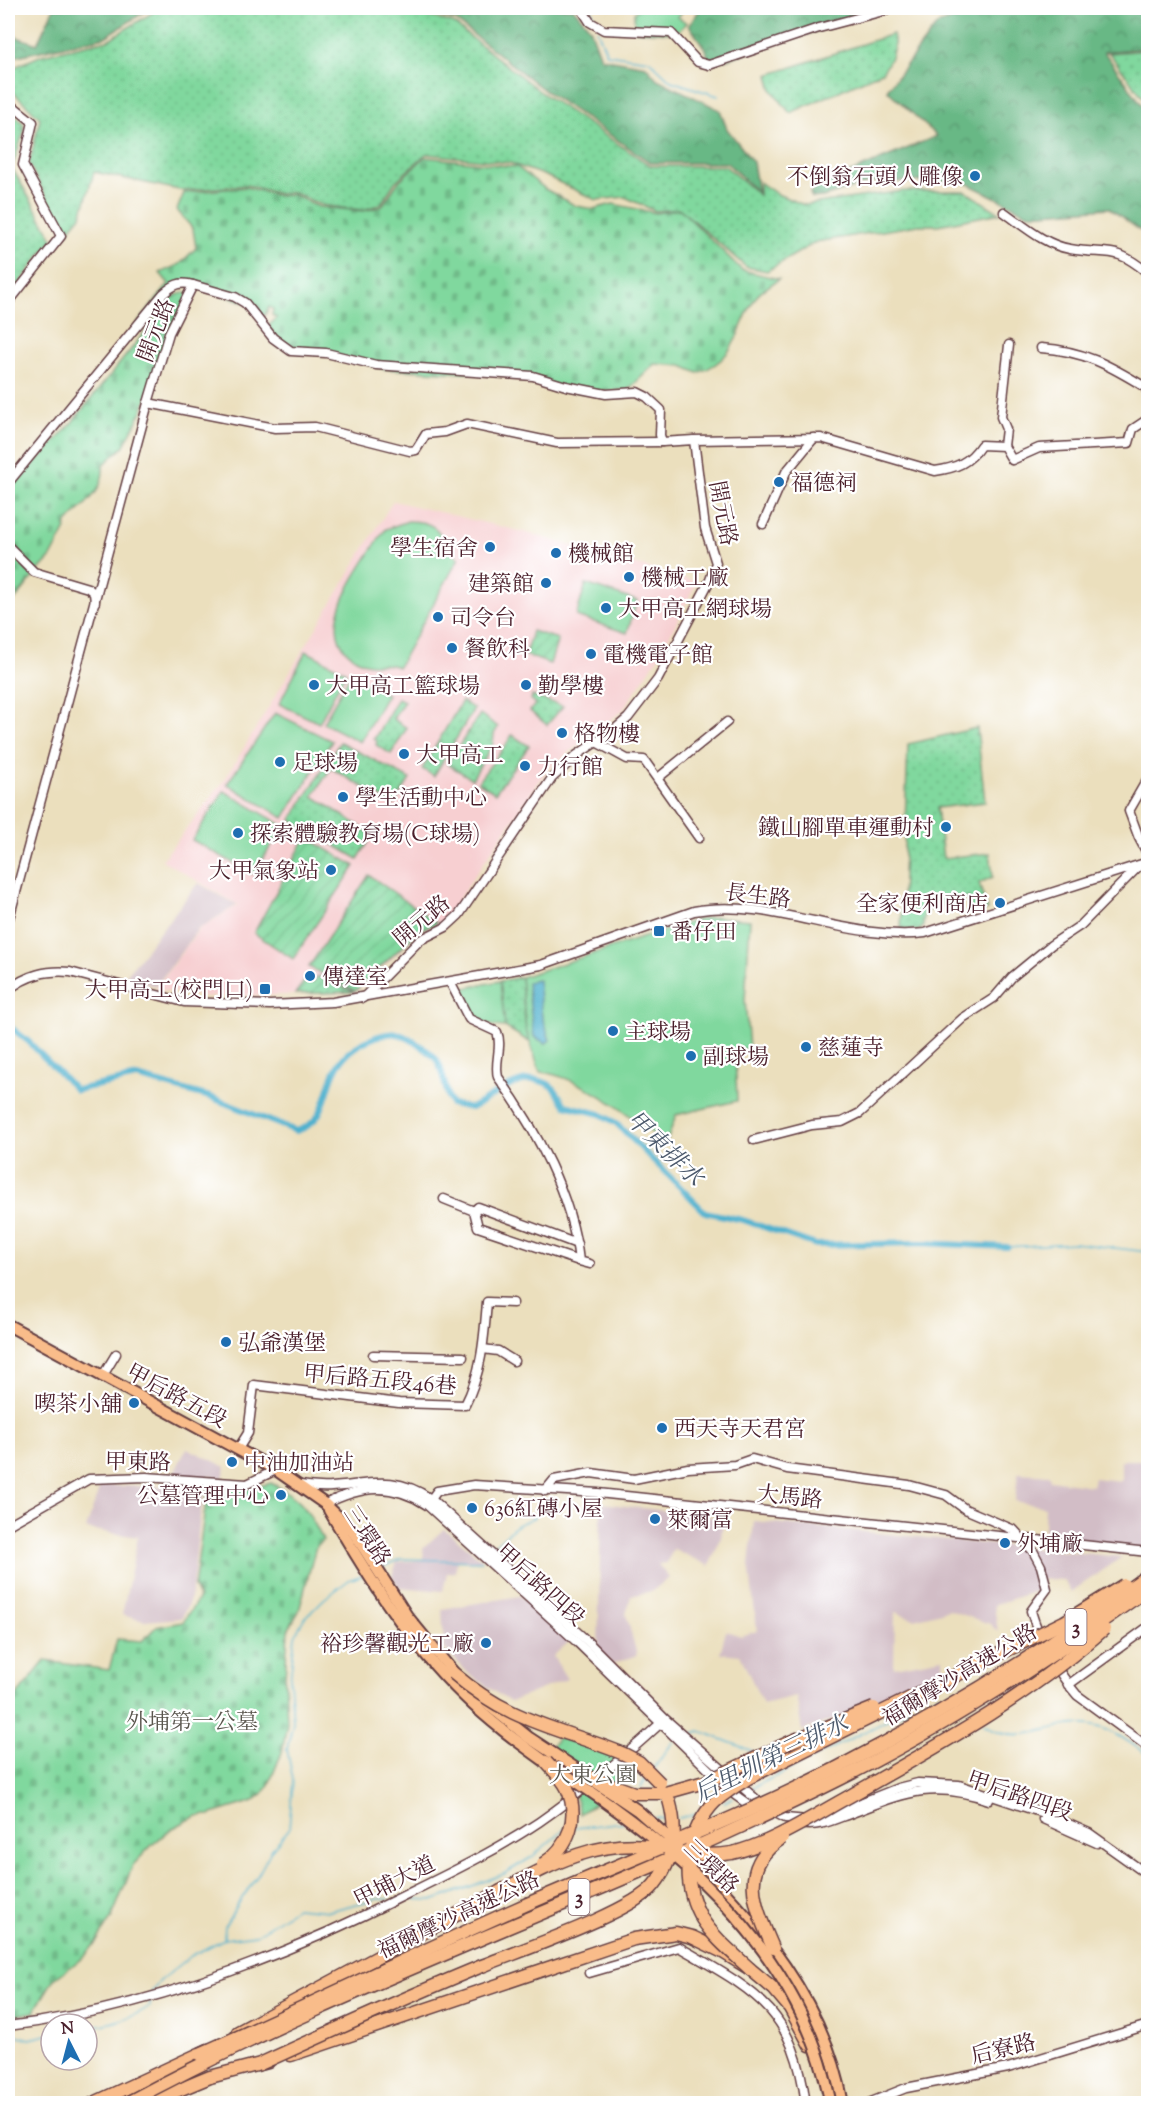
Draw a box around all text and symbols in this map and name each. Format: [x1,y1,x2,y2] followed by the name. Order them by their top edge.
[787,163,963,195] place label: 不倒翁石頭人雕像
[968,169,982,183] marker: 不倒翁石頭人雕像
[131,295,185,368] street label: 開元路
[791,469,857,501] place label: 福德祠
[772,475,786,489] marker: 福德祠
[699,478,743,549] street label: 開元路
[390,534,478,566] place label: 學生宿舍
[483,540,497,554] marker: 學生宿舍
[568,540,634,572] place label: 機械館
[549,546,563,560] marker: 機械館
[641,564,729,596] place label: 機械工廠
[468,570,534,602] place label: 建築館
[622,570,636,584] marker: 機械工廠
[539,576,553,590] marker: 建築館
[618,595,772,627] place label: 大甲高工網球場
[599,601,613,615] marker: 大甲高工網球場
[450,604,516,636] place label: 司令台
[431,610,445,624] marker: 司令台
[464,635,530,667] place label: 餐飲科
[445,641,459,655] marker: 餐飲科
[603,641,713,673] place label: 電機電子館
[584,647,598,661] marker: 電機電子館
[326,672,480,704] place label: 大甲高工籃球場
[538,672,604,704] place label: 勤學樓
[307,678,321,692] marker: 大甲高工籃球場
[519,678,533,692] marker: 勤學樓
[574,720,640,752] place label: 格物樓
[555,726,569,740] marker: 格物樓
[416,741,504,773] place label: 大甲高工
[397,747,411,761] marker: 大甲高工
[292,749,358,781] place label: 足球場
[537,753,603,785] place label: 力行館
[273,755,287,769] marker: 足球場
[518,759,532,773] marker: 力行館
[355,784,487,816] place label: 學生活動中心
[336,790,350,804] marker: 學生活動中心
[758,814,934,846] place label: 鐵山腳單車運動村
[250,820,480,852] place label: 探索體驗教育場(C球場)
[939,820,953,834] marker: 鐵山腳單車運動村
[231,826,245,840] marker: 探索體驗教育場(C球場)
[209,857,319,889] place label: 大甲氣象站
[324,863,338,877] marker: 大甲氣象站
[723,878,792,918] street label: 長生路
[387,889,458,956] street label: 開元路
[856,890,988,922] place label: 全家便利商店
[993,896,1007,910] marker: 全家便利商店
[671,918,737,950] place label: 番仔田
[652,924,666,938] marker: 番仔田
[322,963,388,995] place label: 傳達室
[303,969,317,983] marker: 傳達室
[85,976,253,1008] place label: 大甲高工(校門口)
[258,982,272,996] marker: 大甲高工(校門口)
[625,1018,691,1050] place label: 主球場
[606,1024,620,1038] marker: 主球場
[818,1034,884,1066] place label: 慈蓮寺
[799,1040,813,1054] marker: 慈蓮寺
[703,1043,769,1075] place label: 副球場
[684,1049,698,1063] marker: 副球場
[617,1104,711,1196] water label: 甲東排水
[238,1329,326,1361] place label: 弘爺漢堡
[219,1335,233,1349] marker: 弘爺漢堡
[120,1358,232,1438] street label: 甲后路五段
[302,1359,458,1405] street label: 甲后路五段46巷
[34,1390,122,1422] place label: 喫茶小舖
[127,1396,141,1410] marker: 喫茶小舖
[674,1415,806,1447] place label: 西天寺天君宮
[655,1421,669,1435] marker: 西天寺天君宮
[105,1447,171,1481] street label: 甲東路
[244,1449,354,1481] place label: 中油加油站
[225,1455,239,1469] marker: 中油加油站
[755,1480,824,1518] street label: 大馬路
[137,1482,269,1514] place label: 公墓管理中心
[274,1488,288,1502] marker: 公墓管理中心
[484,1495,603,1527] place label: 636紅磚小屋
[334,1500,397,1573] street label: 三環路
[465,1501,479,1515] marker: 636紅磚小屋
[667,1506,733,1538] place label: 萊爾富
[648,1512,662,1526] marker: 萊爾富
[1017,1530,1083,1562] place label: 外埔廠
[998,1536,1012,1550] marker: 外埔廠
[487,1538,591,1635] street label: 甲后路四段
[1066,1609,1086,1645] road number: 3
[877,1618,1044,1736] street label: 福爾摩沙高速公路
[320,1630,474,1662] place label: 裕珍馨觀光工廠
[479,1636,493,1650] marker: 裕珍馨觀光工廠
[689,1707,857,1812] water label: 后里圳第三排水
[126,1708,258,1740] park label: 外埔第一公墓
[549,1761,637,1793] park label: 大東公園
[962,1765,1076,1831] street label: 甲后路四段
[675,1834,745,1903] street label: 三環路
[349,1849,442,1918] street label: 甲埔大道
[373,1865,546,1968] street label: 福爾摩沙高速公路
[568,1879,590,1915] road number: 3
[39,2012,99,2072] north arrow
[60,2017,75,2042] text: N
[968,2028,1039,2074] street label: 后寮路

